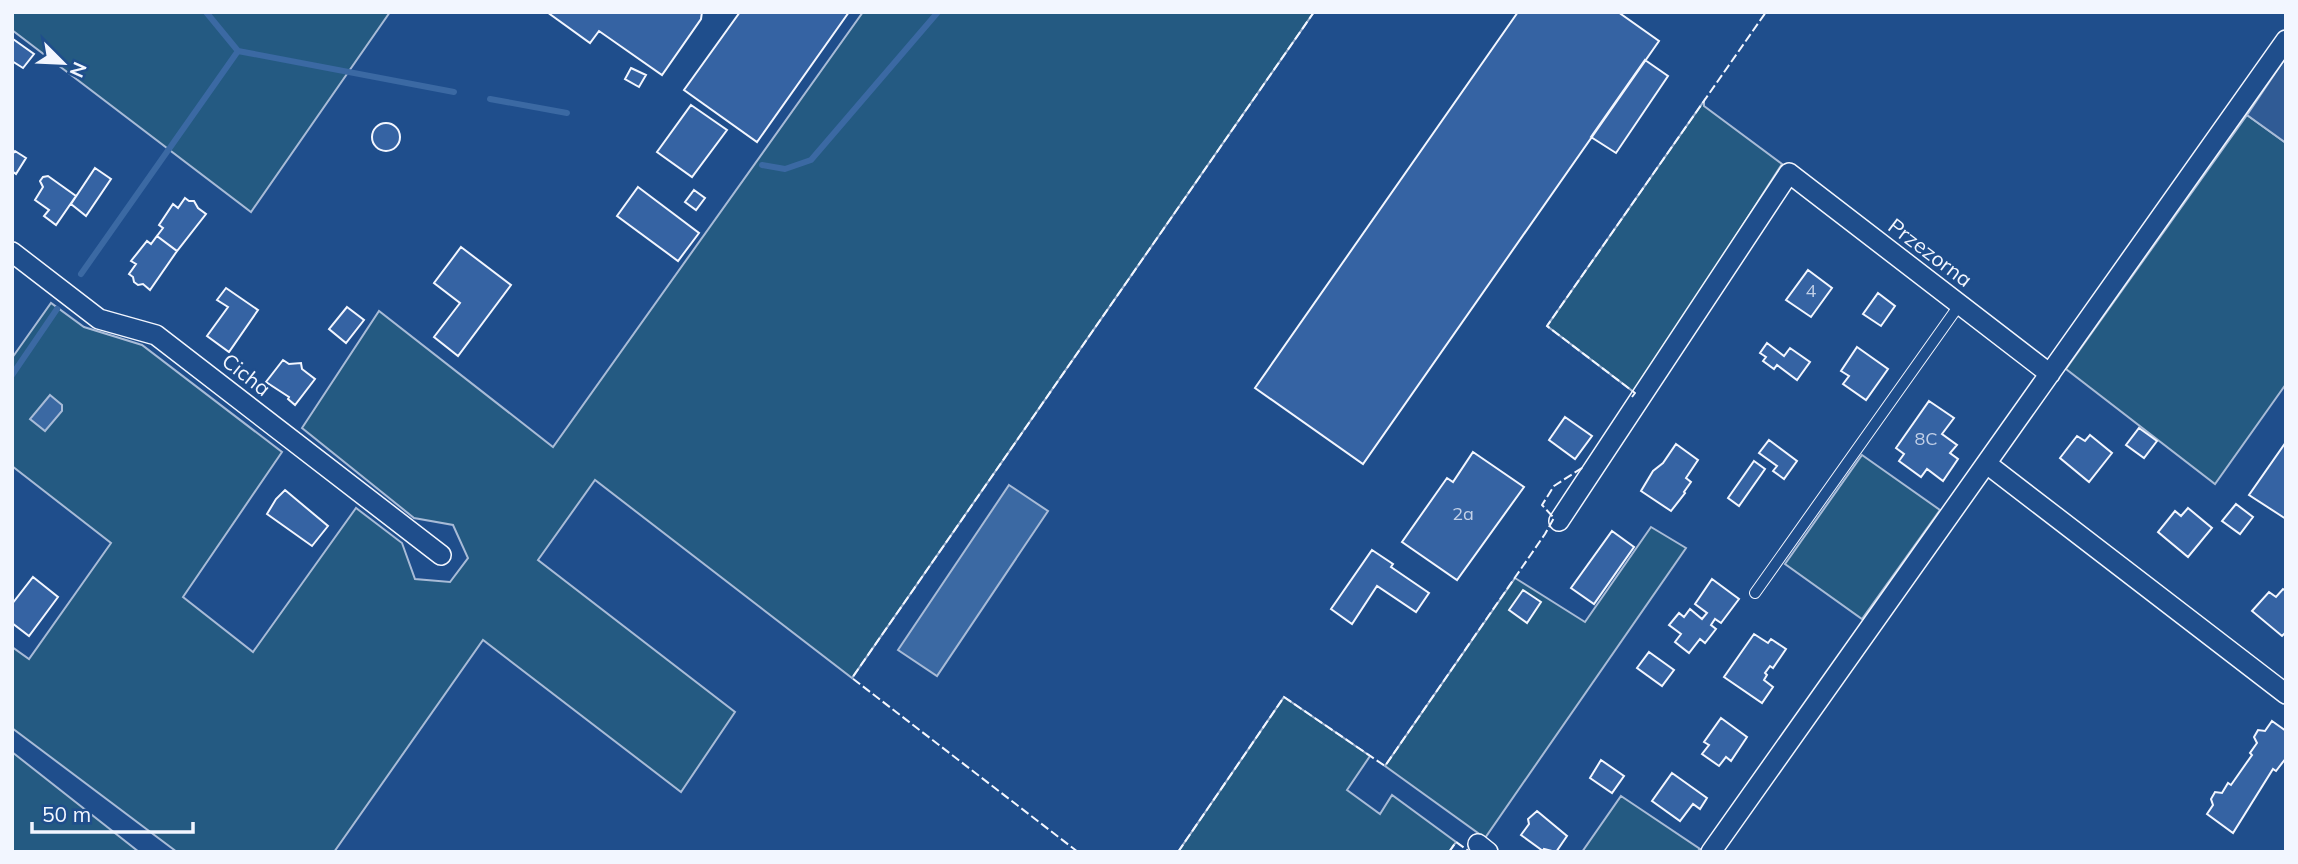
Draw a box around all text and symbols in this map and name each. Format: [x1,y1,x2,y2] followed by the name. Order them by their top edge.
[28,28,98,98] north arrow
[65,58,92,81] text: N
[1883,212,1978,292] street label: Przezorna
[1806,279,1817,302] house number: 4
[217,347,276,401] street label: Cicha
[1914,427,1938,450] house number: 8C
[1452,502,1474,525] house number: 2a
[32,790,192,834] scale bar
[42,801,91,827] text: 50 m

